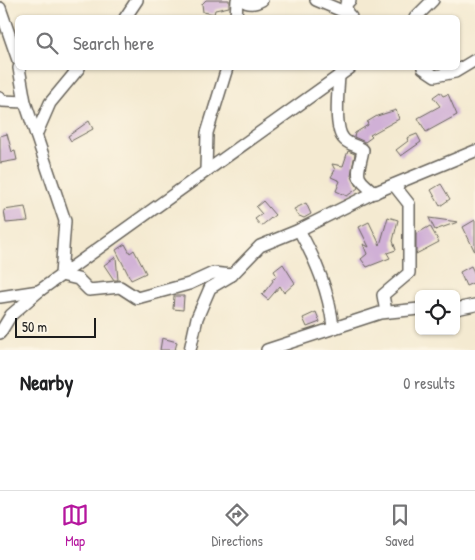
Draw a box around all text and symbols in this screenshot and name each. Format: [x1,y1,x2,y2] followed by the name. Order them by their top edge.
[15,15,460,70] search box
[33,29,61,57] icon: search
[73,30,154,56] text: Search here
[415,290,460,335] map controls
[415,290,460,335] button: locate
[15,315,96,338] scale bar
[22,317,47,336] text: 50 m
[20,368,73,397] text: Nearby
[403,372,455,394] text: 0 results
[61,501,89,550] tab: Map
[211,501,263,550] tab: Directions
[385,501,414,550] tab: Saved

